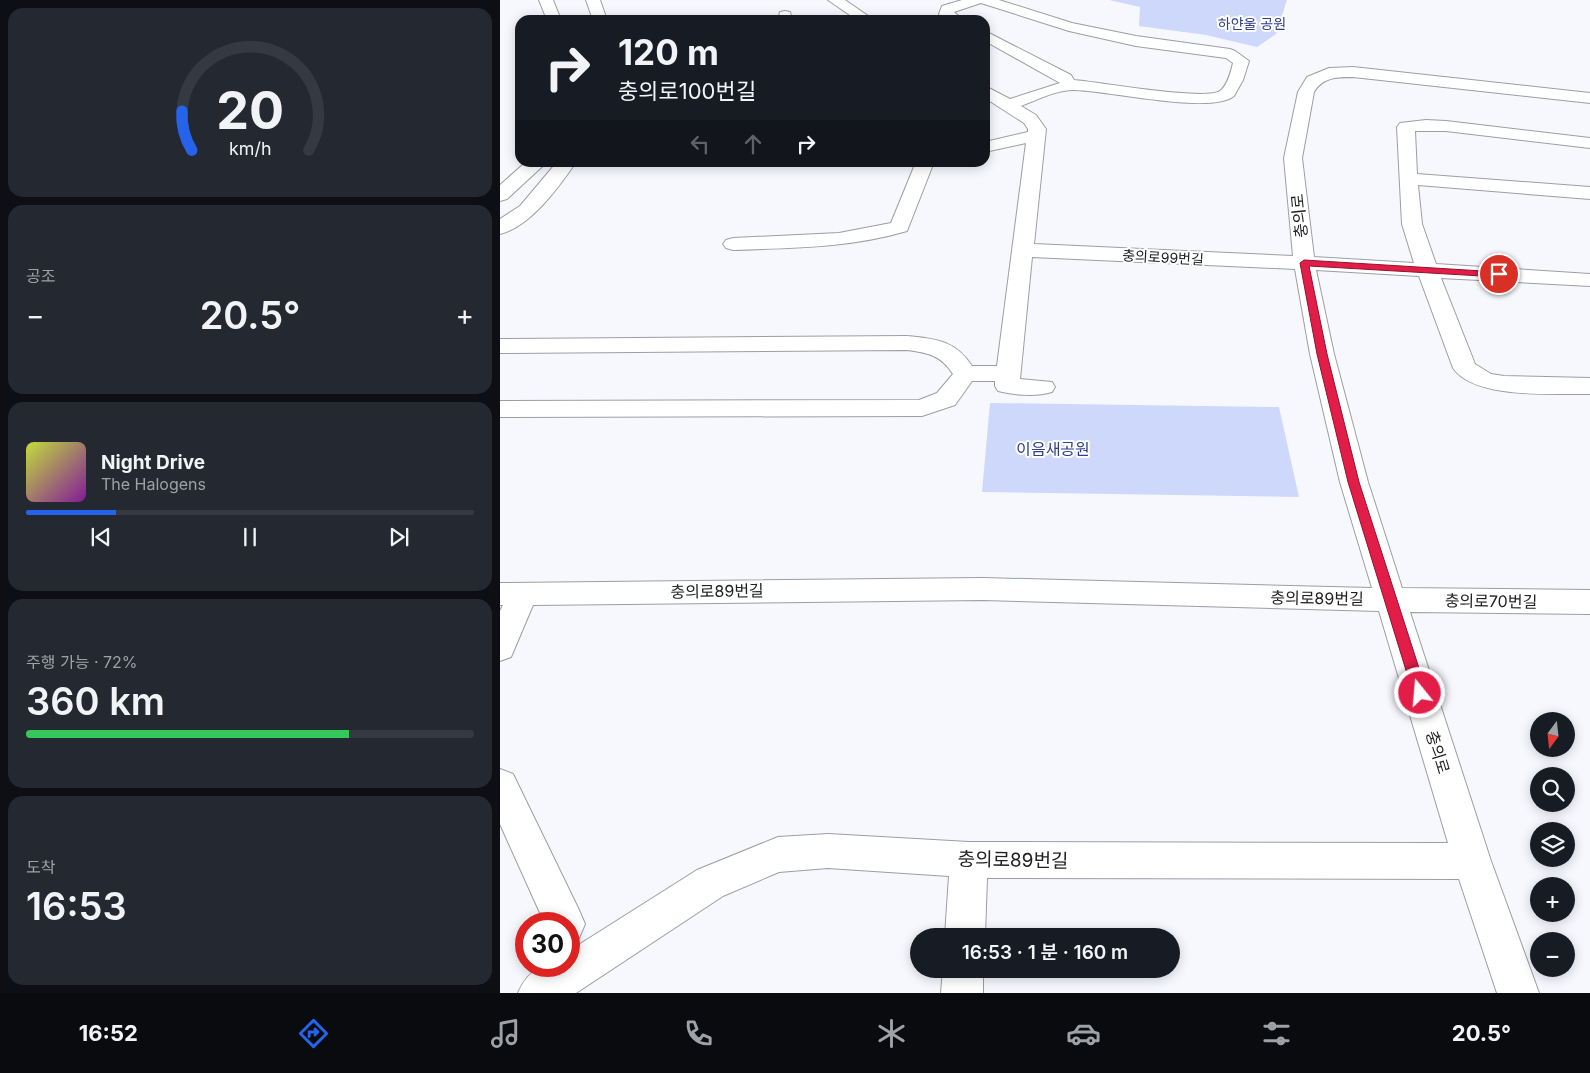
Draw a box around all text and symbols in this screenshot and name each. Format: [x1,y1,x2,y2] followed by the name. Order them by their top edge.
[1218,15,1286,32] park label: 하얀울 공원
[618,31,719,73] text: 120 m
[535,35,600,100] icon: right
[618,78,756,104] text: 충의로100번길
[216,79,284,142] text: 20
[686,130,714,158] icon: left
[739,130,767,158] icon: ahead
[792,130,820,158] icon: right
[229,138,271,159] text: km/h
[1287,193,1311,239] street label: 충의로
[1122,246,1204,268] street label: 충의로99번길
[1478,253,1520,295] pin
[1485,260,1513,288] icon: arrive
[26,266,55,286] text: 공조
[200,292,300,338] text: 20.5°
[26,298,45,332] text: −
[455,298,474,332] text: +
[1016,439,1090,459] park label: 이음새공원
[101,451,205,474] text: Night Drive
[101,474,206,494] text: The Halogens
[87,523,115,551] icon: previous
[236,523,264,551] icon: pause
[385,523,413,551] icon: next
[670,580,764,602] street label: 충의로89번길
[1270,587,1364,609] street label: 충의로89번길
[1445,590,1537,612] street label: 충의로70번길
[26,652,138,672] text: 주행 가능 · 72%
[1393,666,1445,718] position arrow
[26,678,165,724] text: 360 km
[1530,712,1575,758] north arrow
[1530,712,1575,977] map controls
[1422,728,1454,776] street label: 충의로
[1530,767,1575,812] button: search
[1530,822,1575,867] button: layers
[957,848,1069,872] street label: 충의로89번길
[26,857,55,877] text: 도착
[1530,877,1575,922] button: +
[26,883,127,929] text: 16:53
[515,912,580,977] speed limit sign: 30
[1530,932,1575,977] button: −
[962,941,1128,964] text: 16:53 · 1 분 · 160 m
[296,1016,331,1051] icon: directions
[488,1016,523,1051] icon: music
[681,1016,716,1051] icon: phone
[874,1016,909,1051] icon: climate
[1066,1016,1101,1051] icon: car
[1259,1016,1294,1051] icon: filters
[79,1020,138,1046] text: 16:52
[1452,1020,1511,1046] text: 20.5°

